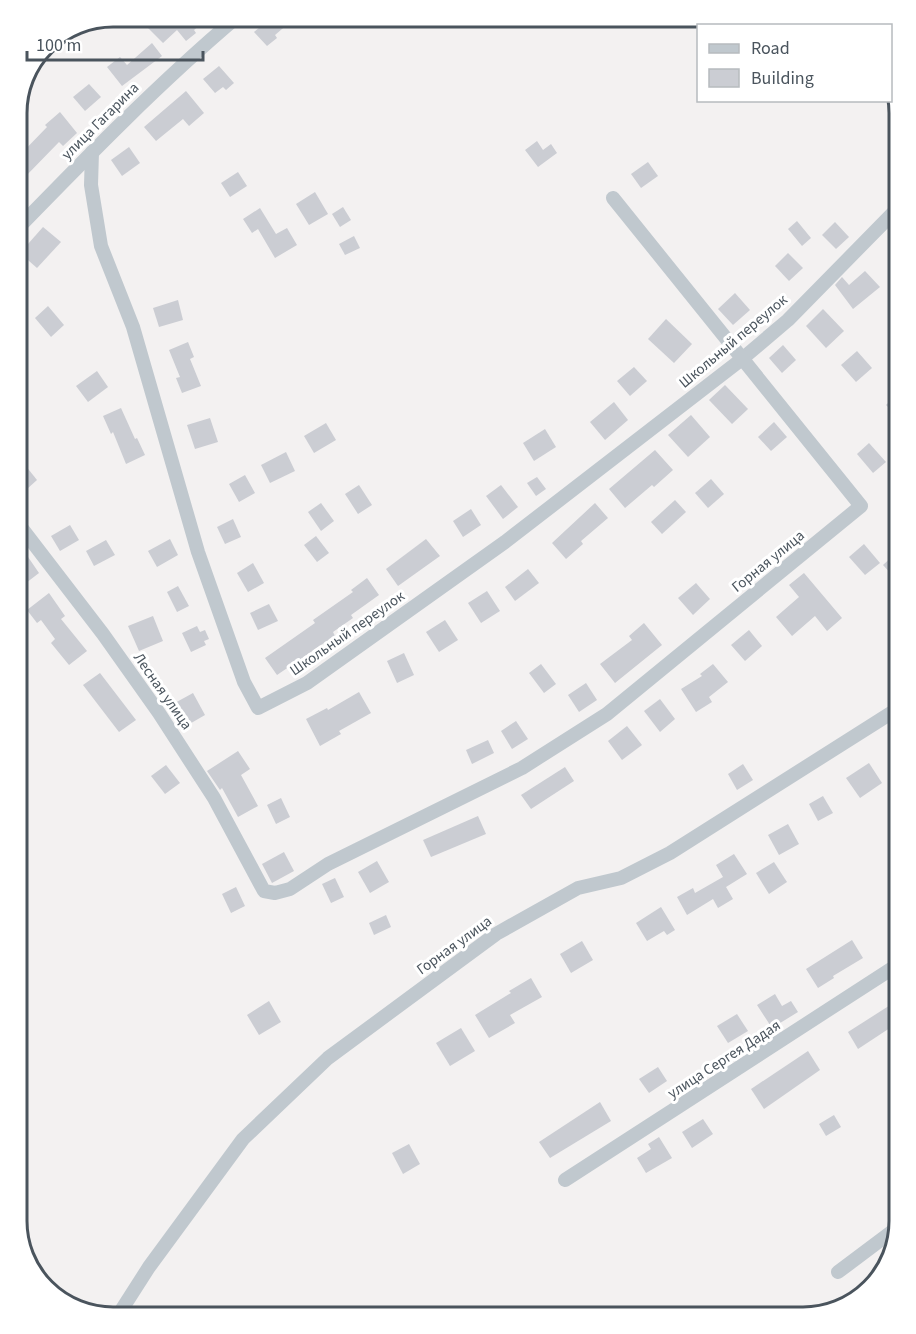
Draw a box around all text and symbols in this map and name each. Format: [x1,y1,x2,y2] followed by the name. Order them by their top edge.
[27,24,202,62] scale bar
[697,24,892,102] legend
[36,33,81,58] text: 100 m
[751,36,790,61] text: Road
[751,66,814,91] text: Building
[57,78,144,165] street label: улица Гагарина
[675,289,793,393] street label: Школьный переулок
[727,525,809,597] street label: Горная улица
[286,586,409,681] street label: Школьный переулок
[128,648,197,734] street label: Лесная улица
[412,911,496,980] street label: Горная улица
[664,1015,785,1104] street label: улица Сергея Дадая

